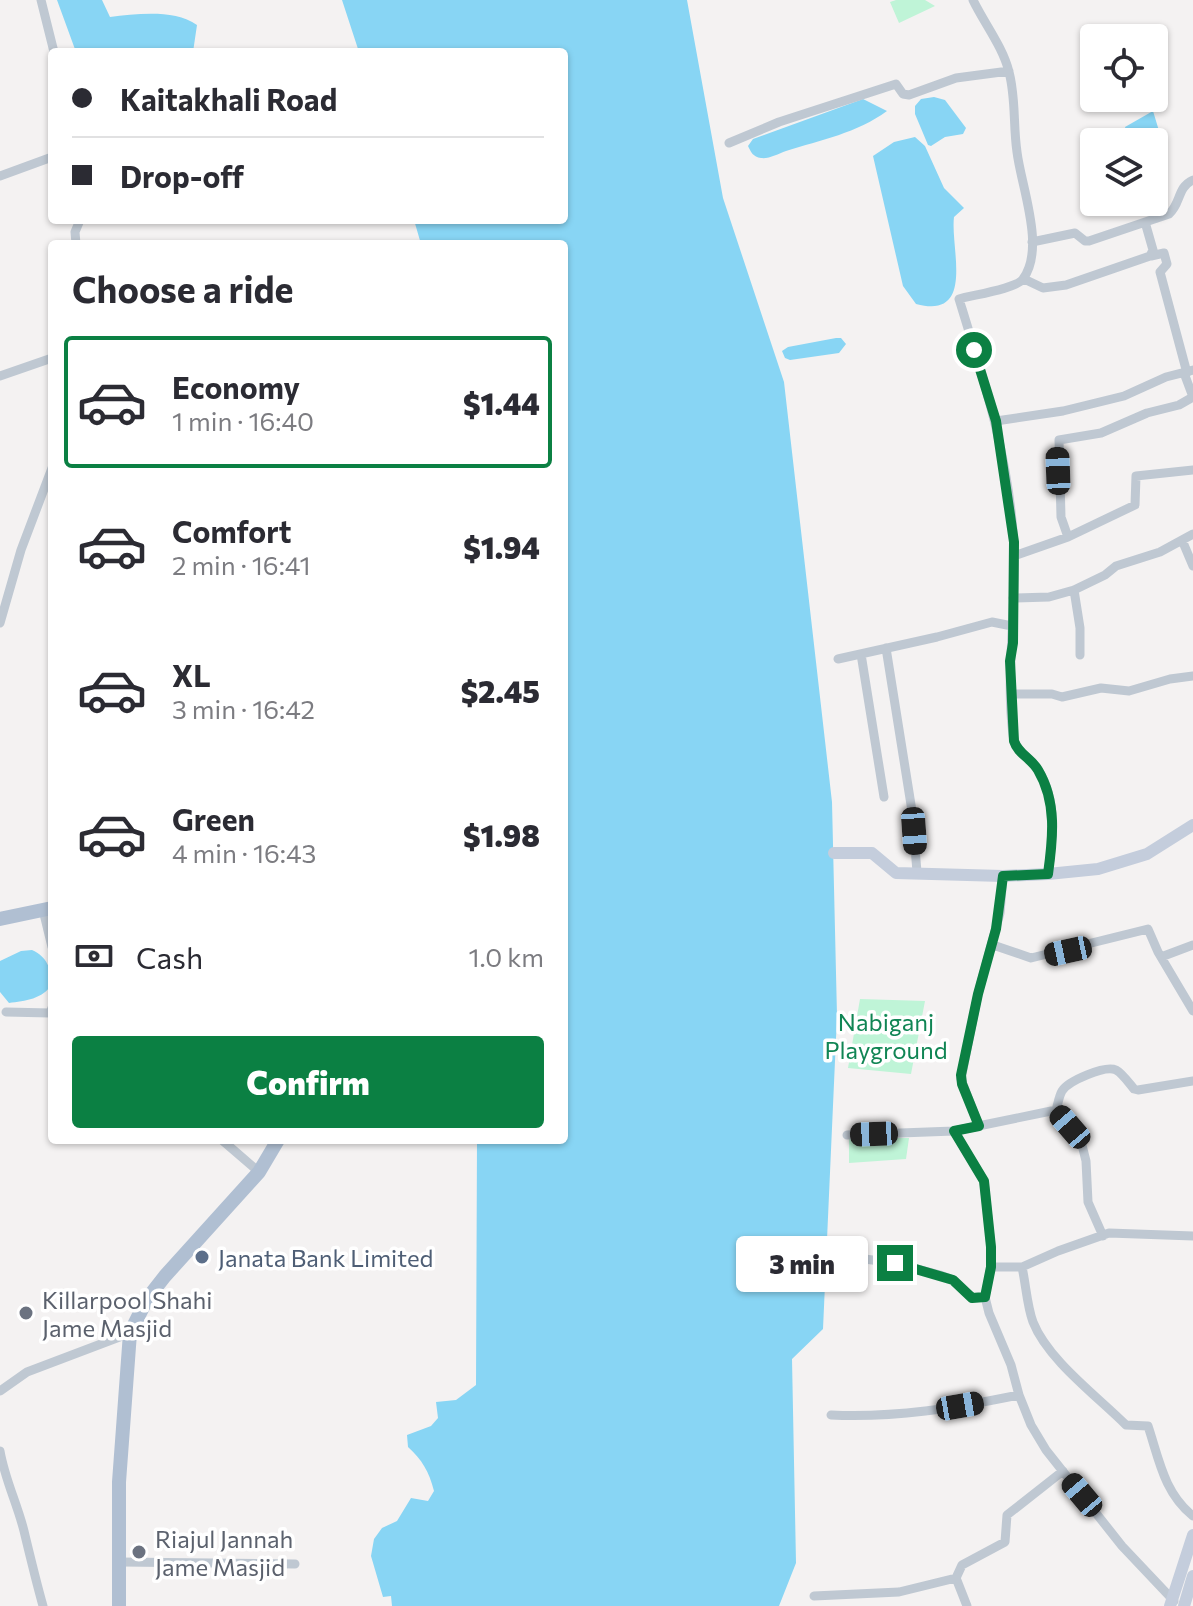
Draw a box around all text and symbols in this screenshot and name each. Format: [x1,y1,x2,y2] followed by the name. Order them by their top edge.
[1080,24,1168,216] map controls
[1080,24,1168,112] button: locate
[120,80,337,117] text: Kaitakhali Road
[1080,128,1168,216] button: layers
[120,157,244,194] text: Drop-off
[72,266,293,310] text: Choose a ride
[956,332,992,368] route start
[76,366,148,438] icon: car
[172,368,300,405] text: Economy
[463,384,540,421] text: $1.44
[172,405,314,436] text: 1 min · 16:40
[1045,447,1071,495] car
[76,510,148,582] icon: car
[172,512,291,549] text: Comfort
[463,528,540,565] text: $1.94
[172,549,311,580] text: 2 min · 16:41
[76,654,148,726] icon: car
[172,656,211,693] text: XL
[461,672,540,709] text: $2.45
[172,693,315,724] text: 3 min · 16:42
[76,798,148,870] icon: car
[172,800,255,837] text: Green
[900,806,928,856] car
[463,816,540,853] text: $1.98
[172,837,316,868] text: 4 min · 16:43
[72,934,116,978] icon: cash
[1042,934,1094,968] car
[136,938,203,975] text: Cash
[468,941,544,972] text: 1.0 km
[824,1007,948,1064] park label: Nabiganj Playground
[72,1036,544,1128] button: Confirm
[1045,1101,1095,1153] car
[850,1121,898,1147] car
[735,1235,867,1291] callout: 3 min
[218,1243,433,1272] place label: Janata Bank Limited
[877,1245,913,1281] route end
[193,1248,211,1266] marker: Janata Bank Limited
[769,1248,835,1279] text: 3 min
[42,1285,212,1342] place label: Killarpool Shahi Jame Masjid
[17,1304,35,1322] marker: Killarpool Shahi Jame Masjid
[934,1390,986,1422] car
[1057,1469,1107,1521] car
[155,1524,293,1581] place label: Riajul Jannah Jame Masjid
[130,1543,148,1561] marker: Riajul Jannah Jame Masjid

